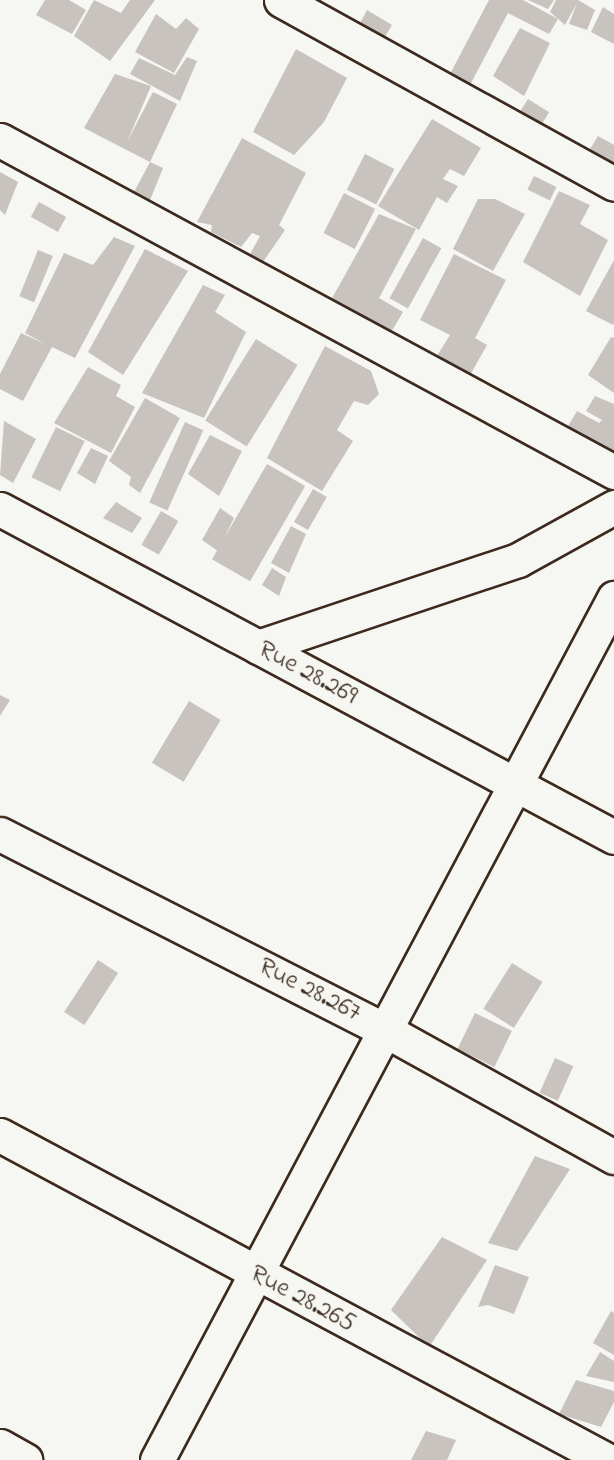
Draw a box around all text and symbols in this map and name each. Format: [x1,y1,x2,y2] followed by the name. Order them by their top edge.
[252,635,362,713] street label: Rue 28.269
[253,952,365,1030] street label: Rue 28.267
[244,1259,360,1341] street label: Rue 28.265

